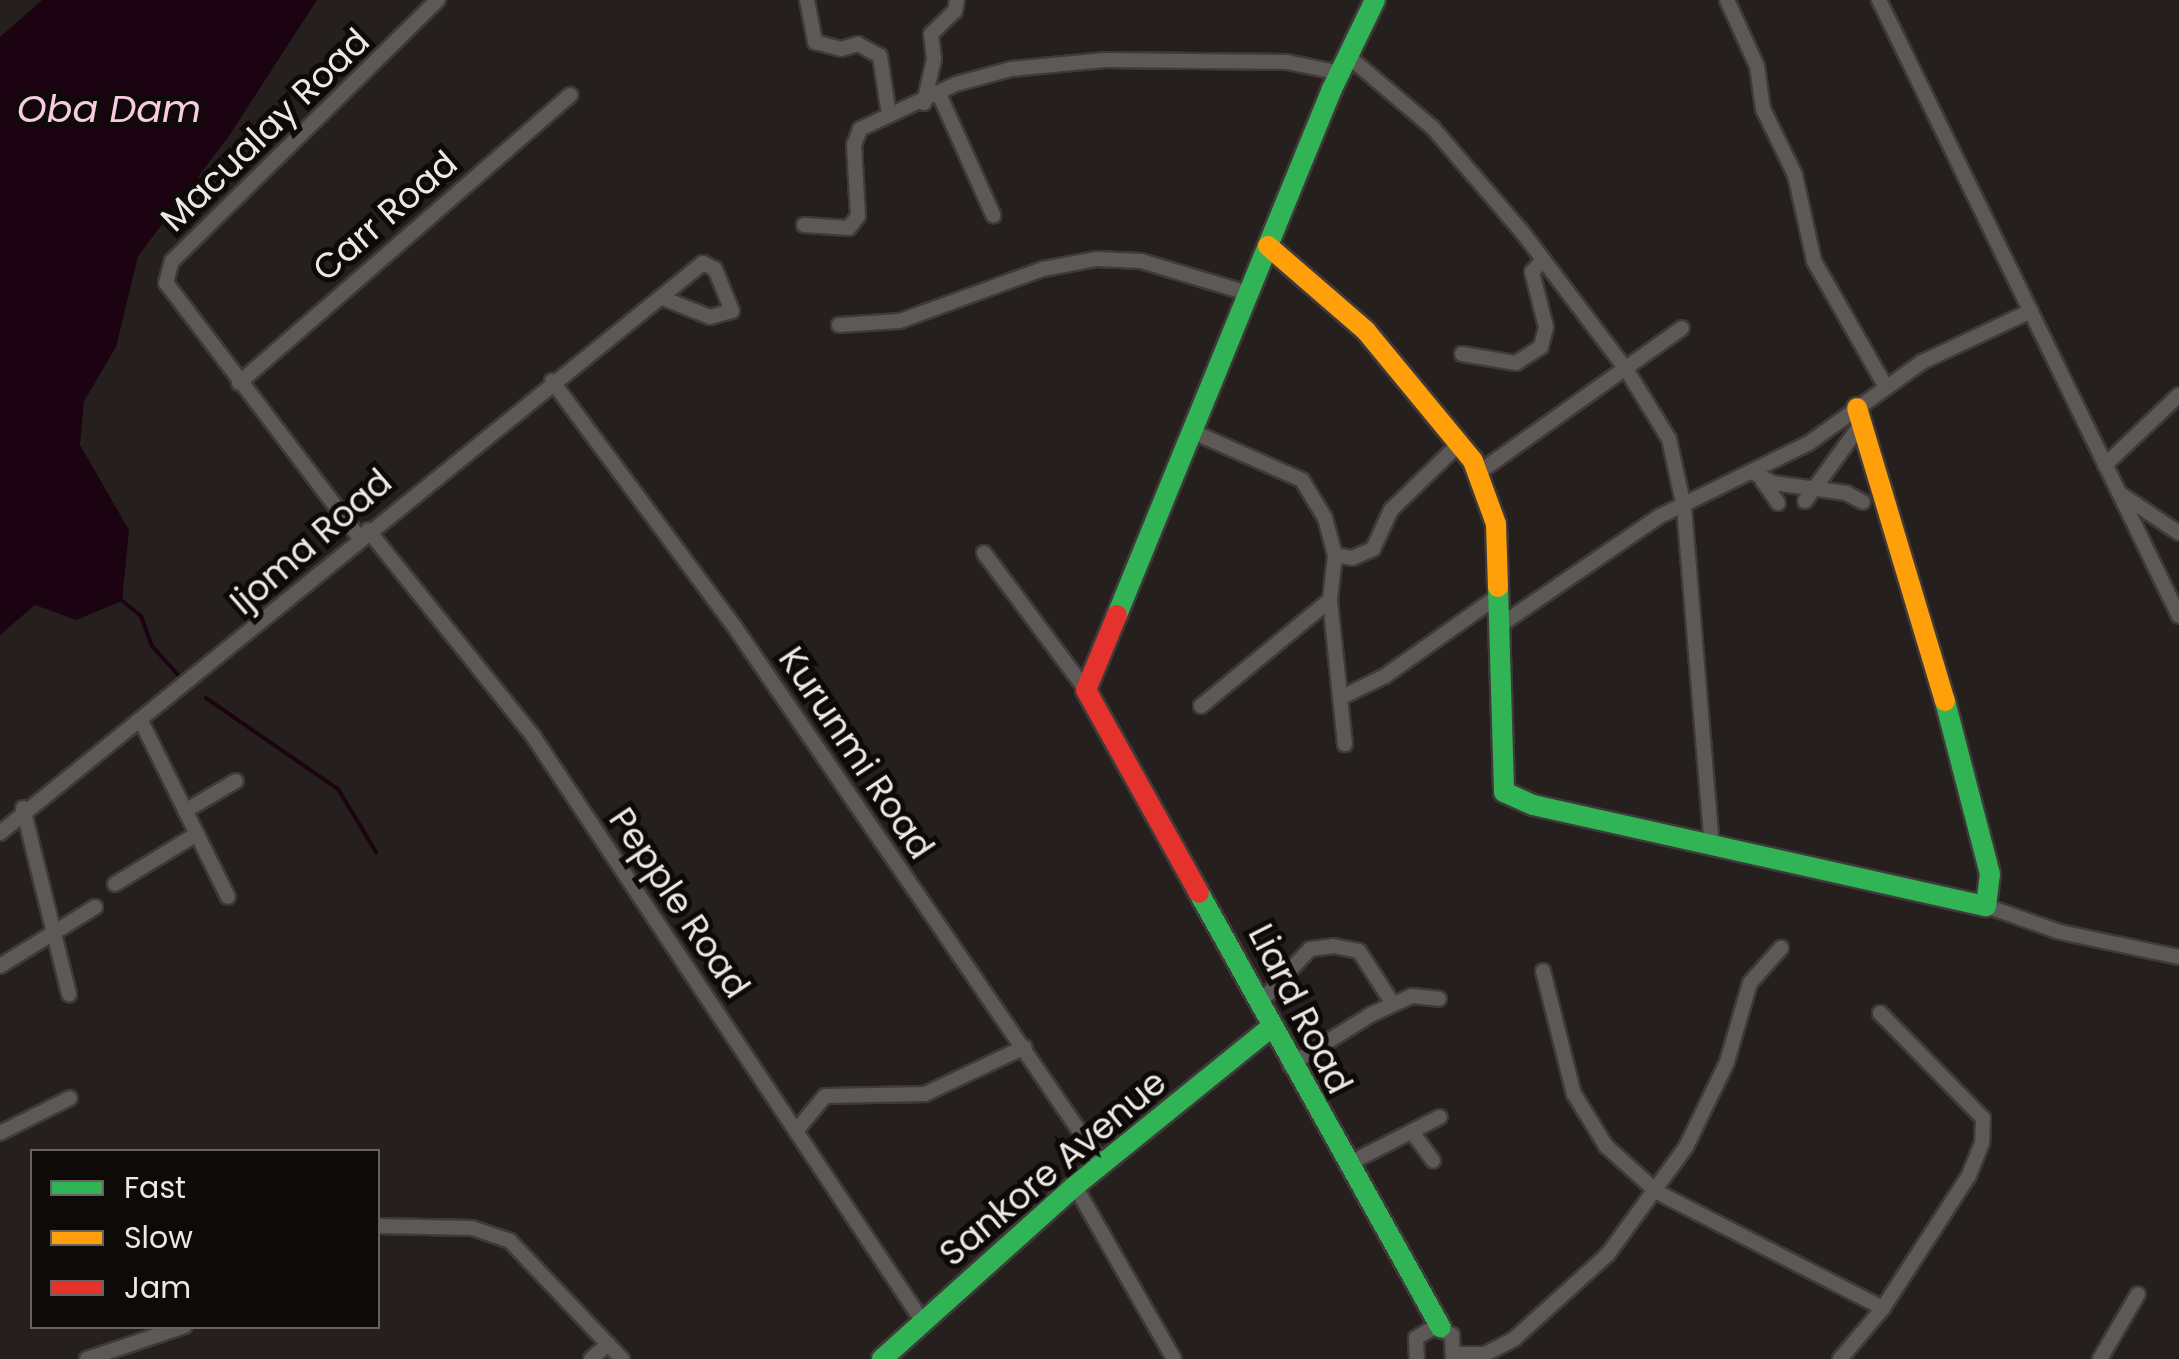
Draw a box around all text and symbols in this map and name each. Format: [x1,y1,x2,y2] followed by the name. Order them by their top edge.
[152,20,378,240] street label: Macualay Road
[17,86,201,132] water label: Oba Dam
[304,142,466,290] street label: Carr Road
[222,461,400,623] street label: Ijoma Road
[770,639,942,867] street label: Kurunmi Road
[600,800,758,1006] street label: Pepple Road
[1239,917,1361,1101] street label: Liard Road
[931,1061,1175,1275] street label: Sankore Avenue
[30,1149,380,1329] legend
[124,1166,186,1209] text: Fast
[124,1216,193,1259] text: Slow
[124,1266,191,1309] text: Jam

